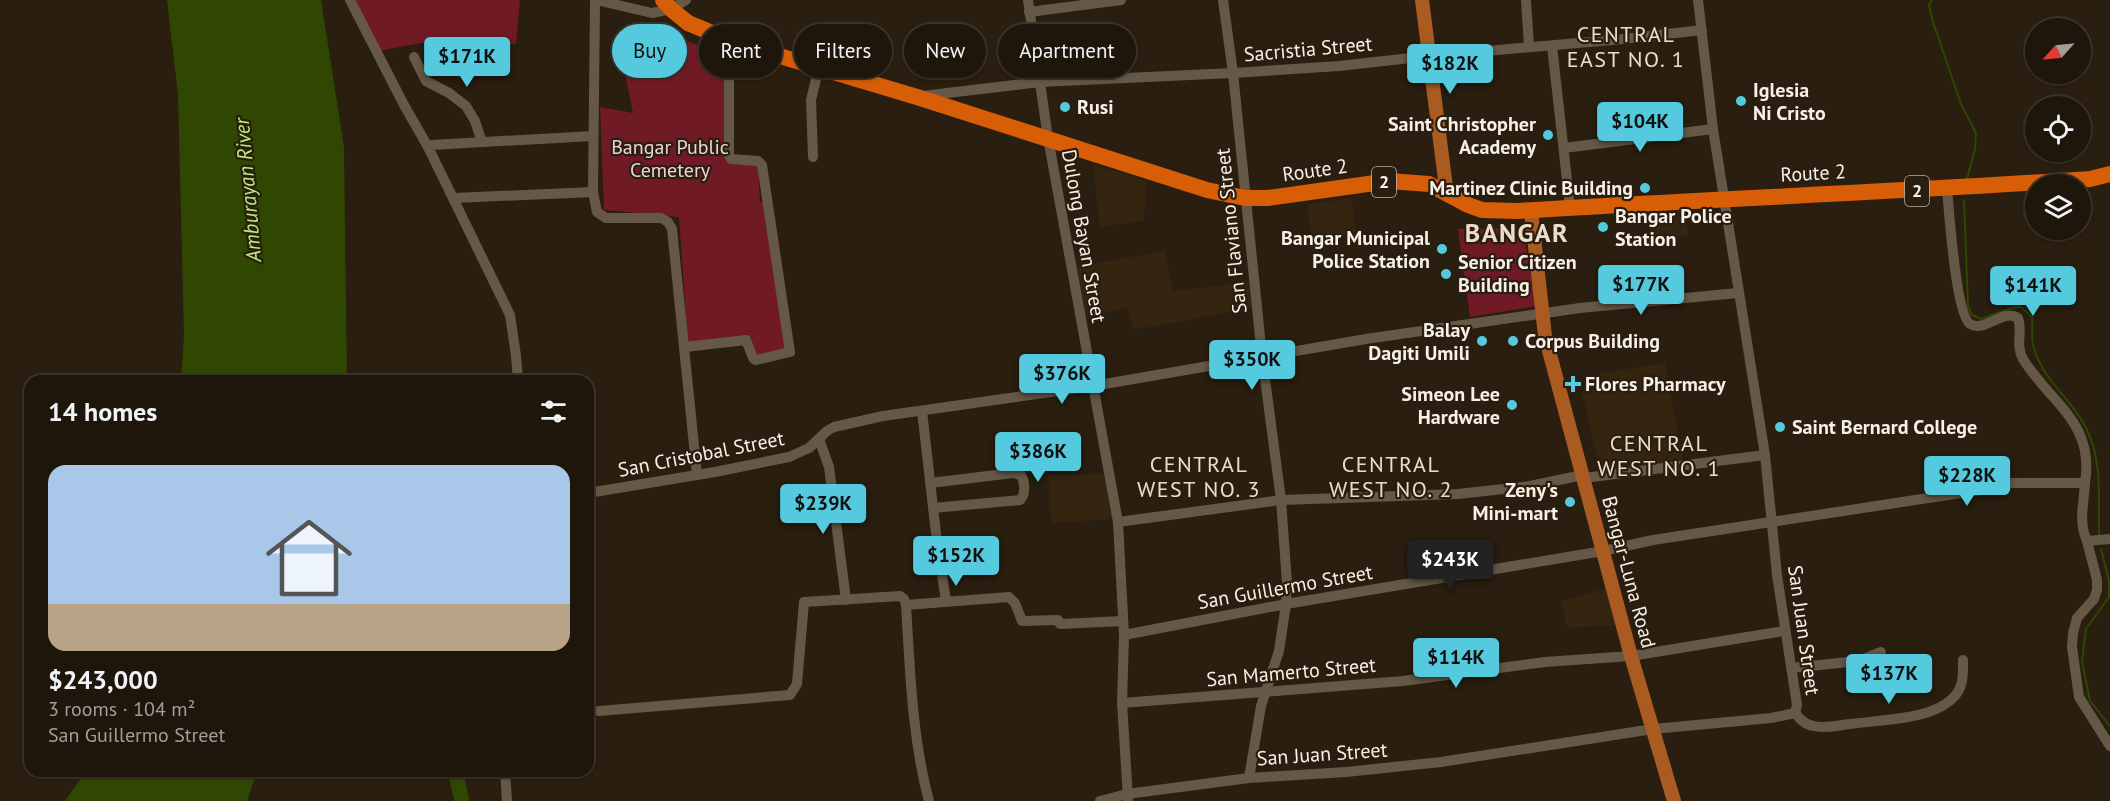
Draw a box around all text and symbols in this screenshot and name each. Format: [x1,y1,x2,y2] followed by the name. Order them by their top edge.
[2025,18,2091,84] north arrow
[2025,18,2091,240] map controls
[1567,20,1685,73] district label: CENTRAL EAST NO. 1
[612,24,687,78] chip: Buy
[699,24,782,78] chip: Rent
[794,24,892,78] chip: Filters
[904,24,986,78] chip: New
[998,24,1136,78] chip: Apartment
[1243,30,1373,68] street label: Sacristia Street
[425,37,509,88] pin: $171K
[438,43,496,69] text: $171K
[1408,44,1492,95] pin: $182K
[1421,50,1479,76] text: $182K
[1753,77,1826,126] place label: Iglesia Ni Cristo
[1077,94,1114,120] place label: Rusi
[1734,94,1748,108] marker: Iglesia Ni Cristo
[2025,96,2091,162] button: locate
[1058,100,1072,114] marker: Rusi
[1598,102,1682,153] pin: $104K
[1611,108,1669,134] text: $104K
[1388,111,1536,160] place label: Saint Christopher Academy
[228,115,267,264] water label: Amburayan River
[1541,128,1555,142] marker: Saint Christopher Academy
[611,134,729,183] park label: Bangar Public Cemetery
[1056,147,1112,325] street label: Dulong Bayan Street
[1209,147,1253,315] street label: San Flaviano Street
[1281,153,1349,187] street label: Route 2
[1780,158,1846,188] street label: Route 2
[1372,167,1396,197] road number: 2
[2025,174,2091,240] button: layers
[1429,175,1633,201] place label: Martinez Clinic Building
[1905,176,1929,206] road number: 2
[1638,181,1652,195] marker: Martinez Clinic Building
[1615,203,1732,252] place label: Bangar Police Station
[1465,216,1569,249] district label: BANGAR
[1596,220,1610,234] marker: Bangar Police Station
[1281,225,1430,274] place label: Bangar Municipal Police Station
[1435,242,1449,256] marker: Bangar Municipal Police Station
[1458,249,1577,298] place label: Senior Citizen Building
[1599,265,1683,316] pin: $177K
[1991,266,2075,317] pin: $141K
[1439,267,1453,281] marker: Senior Citizen Building
[1612,271,1670,297] text: $177K
[2004,272,2062,298] text: $141K
[1368,317,1470,366] place label: Balay Dagiti Umili
[1525,328,1660,354] place label: Corpus Building
[1475,334,1489,348] marker: Balay Dagiti Umili
[1506,334,1520,348] marker: Corpus Building
[1210,340,1294,391] pin: $350K
[1223,346,1281,372] text: $350K
[1020,354,1104,405] pin: $376K
[1033,360,1091,386] text: $376K
[1585,371,1726,397] place label: Flores Pharmacy
[1566,377,1580,391] marker: Flores Pharmacy
[1401,381,1500,430] place label: Simeon Lee Hardware
[48,395,157,428] text: 14 homes
[537,395,570,428] icon: filters
[1505,398,1519,412] marker: Simeon Lee Hardware
[1792,414,1977,440] place label: Saint Bernard College
[1773,420,1787,434] marker: Saint Bernard College
[616,425,787,483] street label: San Cristobal Street
[1597,429,1721,482] district label: CENTRAL WEST NO. 1
[996,432,1080,483] pin: $386K
[1009,438,1067,464] text: $386K
[1137,450,1261,503] district label: CENTRAL WEST NO. 3
[1329,450,1453,503] district label: CENTRAL WEST NO. 2
[1925,456,2009,507] pin: $228K
[1938,462,1996,488] text: $228K
[1473,477,1558,526] place label: Zeny's Mini-mart
[781,484,865,535] pin: $239K
[794,490,852,516] text: $239K
[1596,493,1662,651] street label: Bangar-Luna Road
[1563,495,1577,509] marker: Zeny's Mini-mart
[255,504,363,612] icon: home
[914,536,998,587] pin: $152K
[1408,540,1492,591] pin: $243K
[927,542,985,568] text: $152K
[1421,546,1479,572] text: $243K
[1195,559,1375,615] street label: San Guillermo Street
[1782,563,1826,697] street label: San Juan Street
[1414,638,1498,689] pin: $114K
[1427,644,1485,670] text: $114K
[1205,652,1377,692] street label: San Mamerto Street
[1847,654,1931,705] pin: $137K
[1860,660,1918,686] text: $137K
[48,663,158,696] text: $243,000
[48,696,195,722] text: 3 rooms · 104 m²
[48,722,225,748] text: San Guillermo Street
[1256,736,1388,772] street label: San Juan Street

